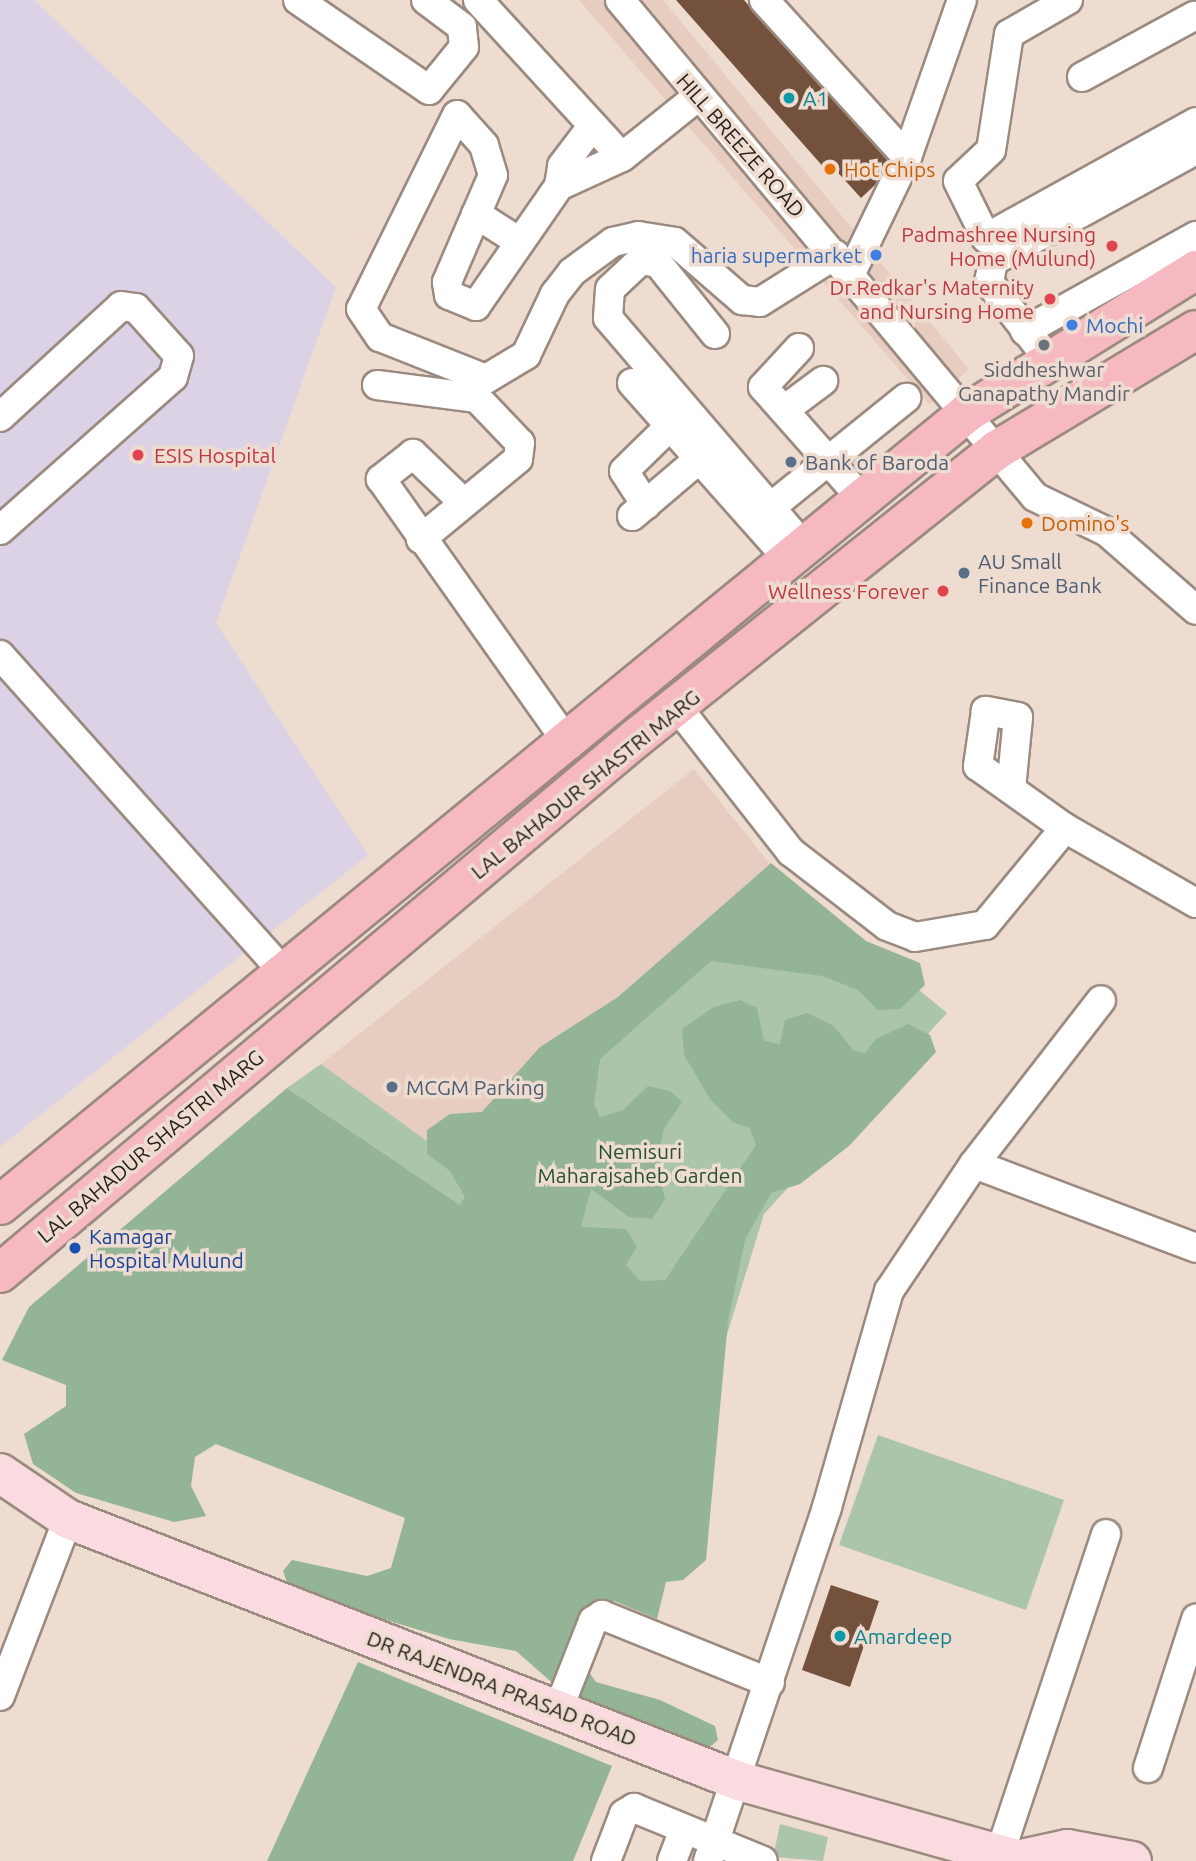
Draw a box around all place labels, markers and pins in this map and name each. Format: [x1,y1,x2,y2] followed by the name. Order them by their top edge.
[803,85,828,111] place label: A1
[781,90,797,106] marker: A1
[844,156,935,182] place label: Hot Chips
[822,161,838,177] marker: Hot Chips
[901,221,1096,271] place label: Padmashree Nursing Home (Mulund)
[1102,236,1122,256] marker: Padmashree Nursing Home (Mulund)
[691,242,862,268] place label: haria supermarket
[868,247,884,263] marker: haria supermarket
[829,274,1034,324] place label: Dr.Redkar's Maternity and Nursing Home
[1040,289,1060,309] marker: Dr.Redkar's Maternity and Nursing Home
[1086,312,1143,338] place label: Mochi
[1064,317,1080,333] marker: Mochi
[1036,337,1052,353] marker: Siddheshwar Ganapathy Mandir
[958,356,1130,406] place label: Siddheshwar Ganapathy Mandir
[154,442,276,468] place label: ESIS Hospital
[128,445,148,465] marker: ESIS Hospital
[805,449,949,475] place label: Bank of Baroda
[783,454,799,470] marker: Bank of Baroda
[1041,510,1129,536] place label: Domino's
[1019,515,1035,531] marker: Domino's
[978,548,1102,598] place label: AU Small Finance Bank
[956,565,972,581] marker: AU Small Finance Bank
[768,578,929,604] place label: Wellness Forever
[935,583,951,599] marker: Wellness Forever
[406,1074,545,1100] place label: MCGM Parking
[384,1079,400,1095] marker: MCGM Parking
[89,1223,244,1273] place label: Kamagar Hospital Mulund
[67,1240,83,1256] marker: Kamagar Hospital Mulund
[854,1623,952,1649] place label: Amardeep
[832,1628,848,1644] marker: Amardeep

